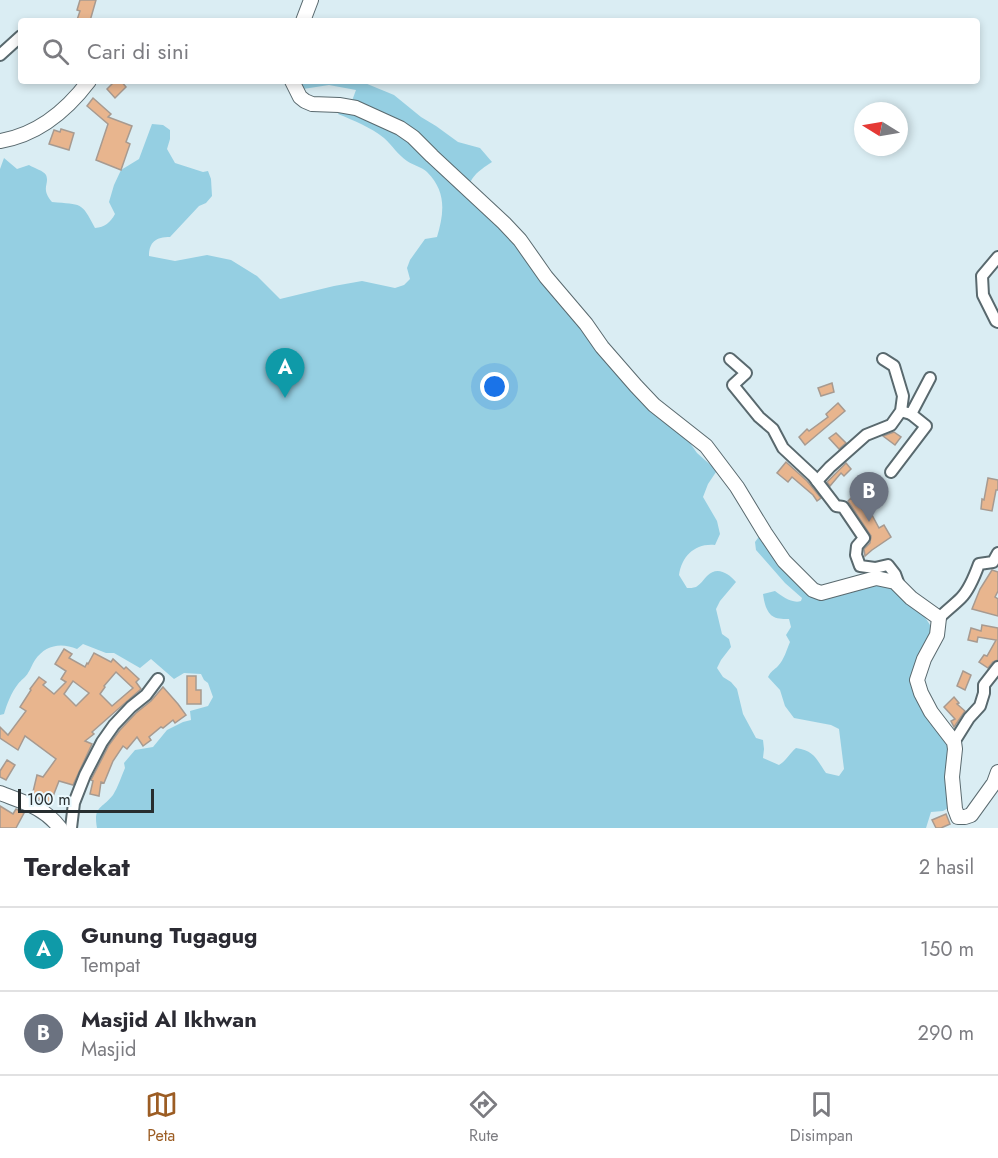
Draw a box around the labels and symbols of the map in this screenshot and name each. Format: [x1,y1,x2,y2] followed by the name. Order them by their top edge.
[854,102,908,156] north arrow
[266,348,304,398] pin: A
[480,372,509,401] your location
[850,472,888,522] pin: B
[18,786,154,814] scale bar

